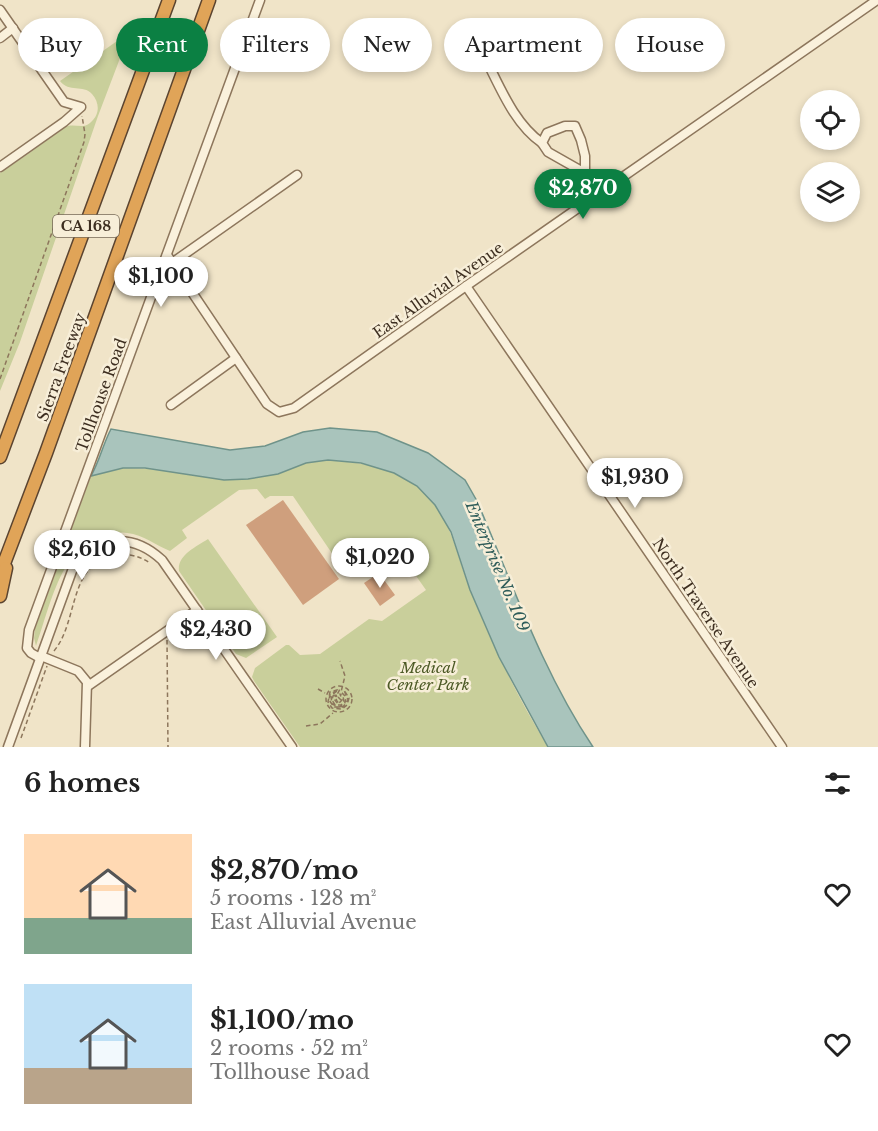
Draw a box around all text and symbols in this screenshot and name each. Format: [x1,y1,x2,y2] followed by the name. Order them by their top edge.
[18,18,104,72] chip: Buy
[116,18,208,72] chip: Rent
[220,18,330,72] chip: Filters
[342,18,432,72] chip: New
[444,18,603,72] chip: Apartment
[615,18,725,72] chip: House
[800,90,860,222] map controls
[800,90,860,150] button: locate
[800,162,860,222] button: layers
[534,169,632,220] pin: $2,870
[548,176,618,200] text: $2,870
[53,215,119,237] road number: CA 168
[369,238,507,342] street label: East Alluvial Avenue
[112,257,210,308] pin: $1,100
[128,264,194,288] text: $1,100
[33,310,90,424] street label: Sierra Freeway
[72,335,130,455] street label: Tollhouse Road
[586,458,684,509] pin: $1,930
[601,465,669,489] text: $1,930
[461,497,534,634] water label: Enterprise No. 109
[33,530,131,581] pin: $2,610
[649,534,763,692] street label: North Traverse Avenue
[48,537,116,561] text: $2,610
[331,538,429,589] pin: $1,020
[345,545,415,569] text: $1,020
[167,610,265,661] pin: $2,430
[180,617,252,641] text: $2,430
[387,658,469,694] park label: Medical Center Park
[24,767,140,799] text: 6 homes
[821,767,854,800] icon: filters
[210,854,358,886] text: $2,870/mo
[72,858,144,930] icon: home
[821,878,854,911] icon: heart
[210,886,377,910] text: 5 rooms · 128 m²
[210,910,417,934] text: East Alluvial Avenue
[210,1004,354,1036] text: $1,100/mo
[72,1008,144,1080] icon: home
[821,1028,854,1061] icon: heart
[210,1036,368,1060] text: 2 rooms · 52 m²
[210,1060,370,1084] text: Tollhouse Road

